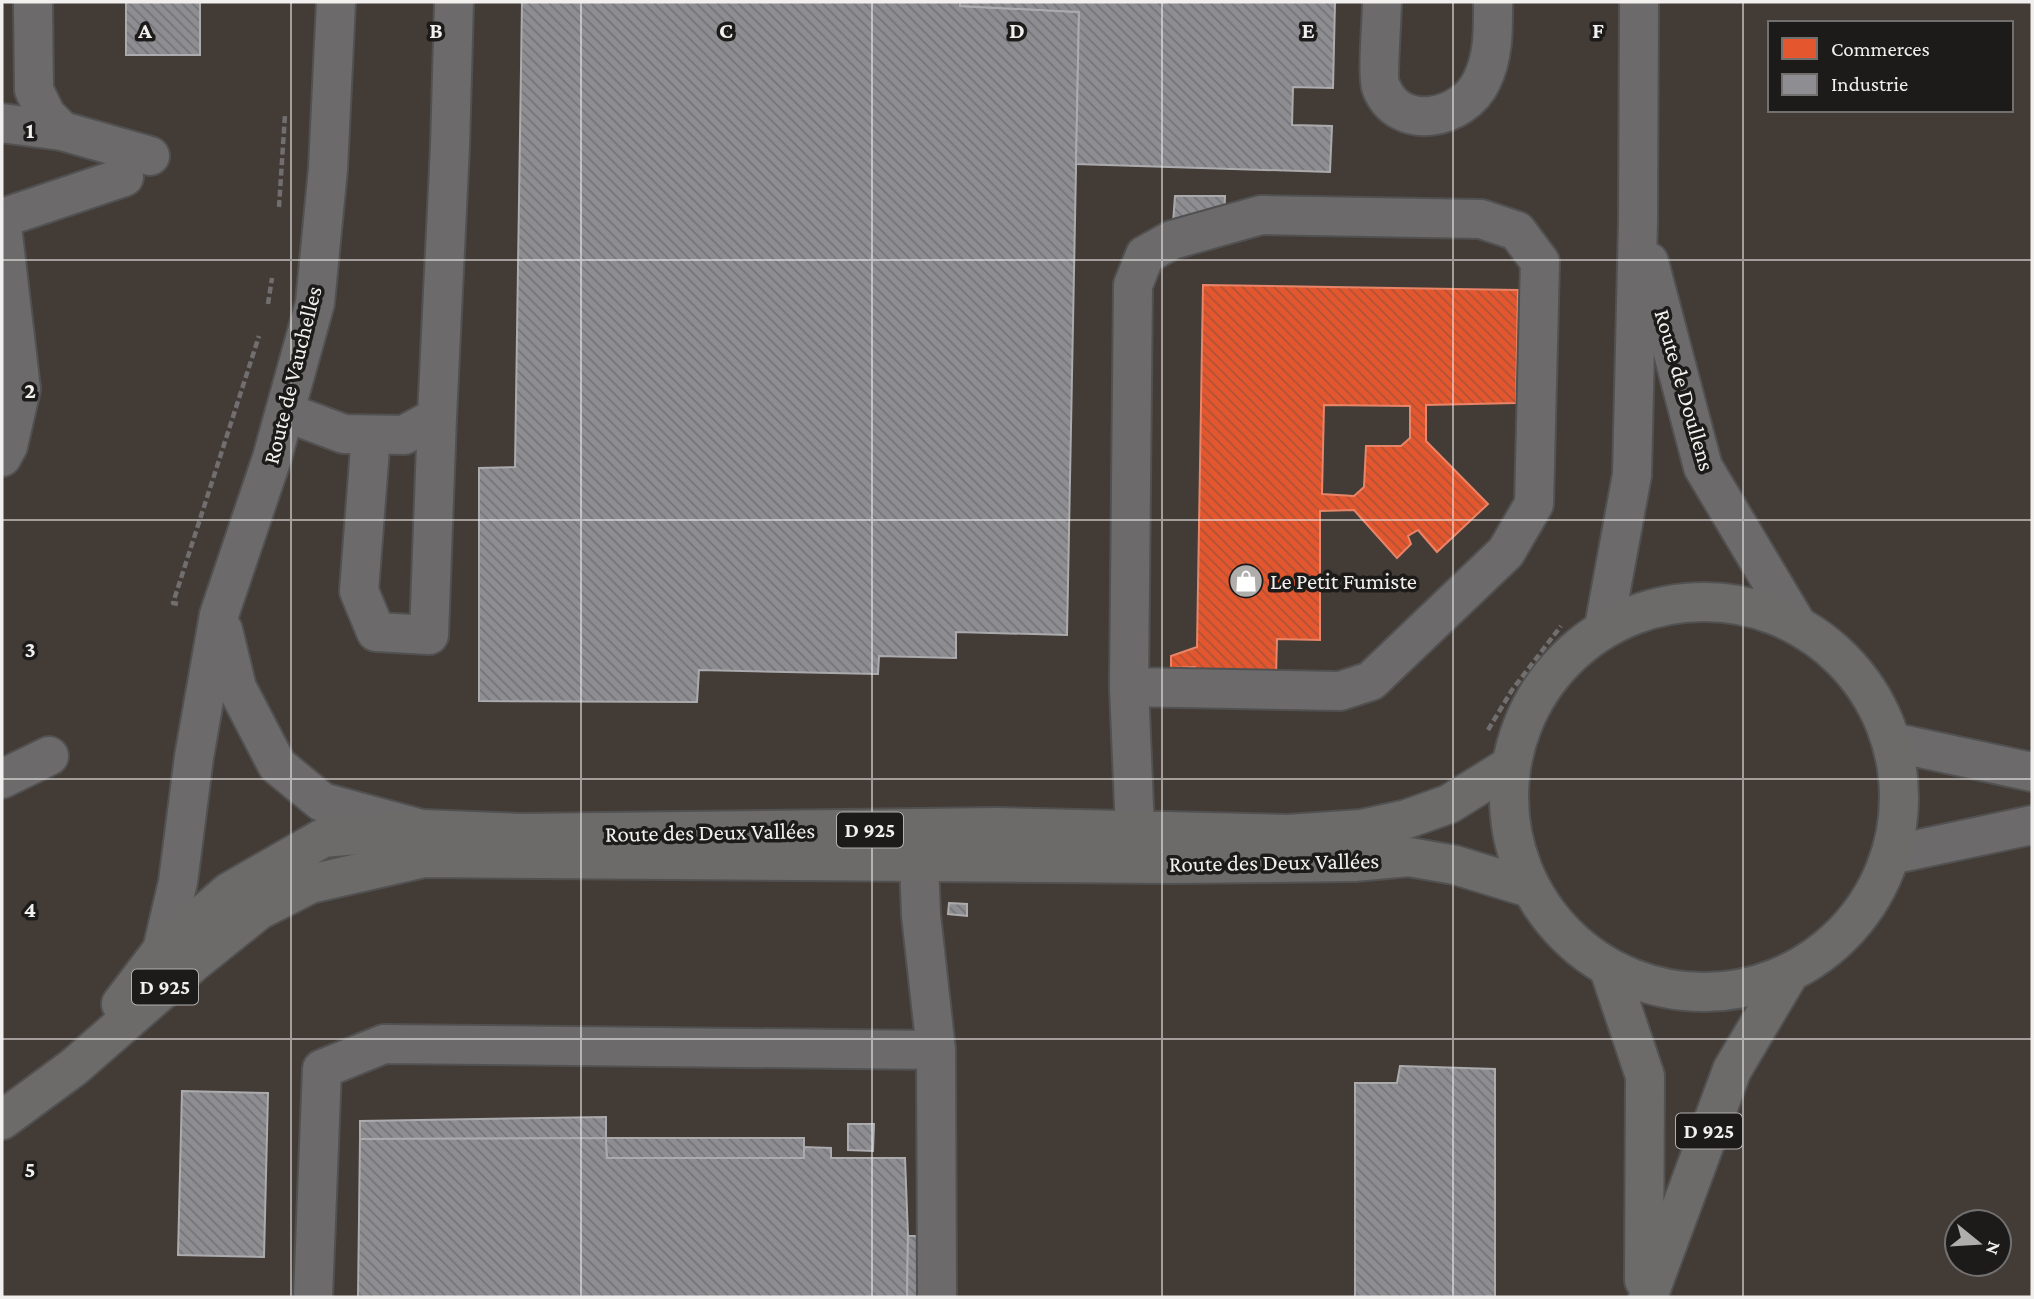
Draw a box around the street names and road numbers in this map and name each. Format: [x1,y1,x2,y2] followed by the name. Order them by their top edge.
[257,283,327,467] street label: Route de Vauchelles
[1649,306,1721,474] street label: Route de Doullens
[837,812,903,848] road number: D 925
[605,817,815,847] street label: Route des Deux Vallées
[1169,847,1379,877] street label: Route des Deux Vallées
[132,970,198,1004] road number: D 925
[1676,1114,1742,1148] road number: D 925

